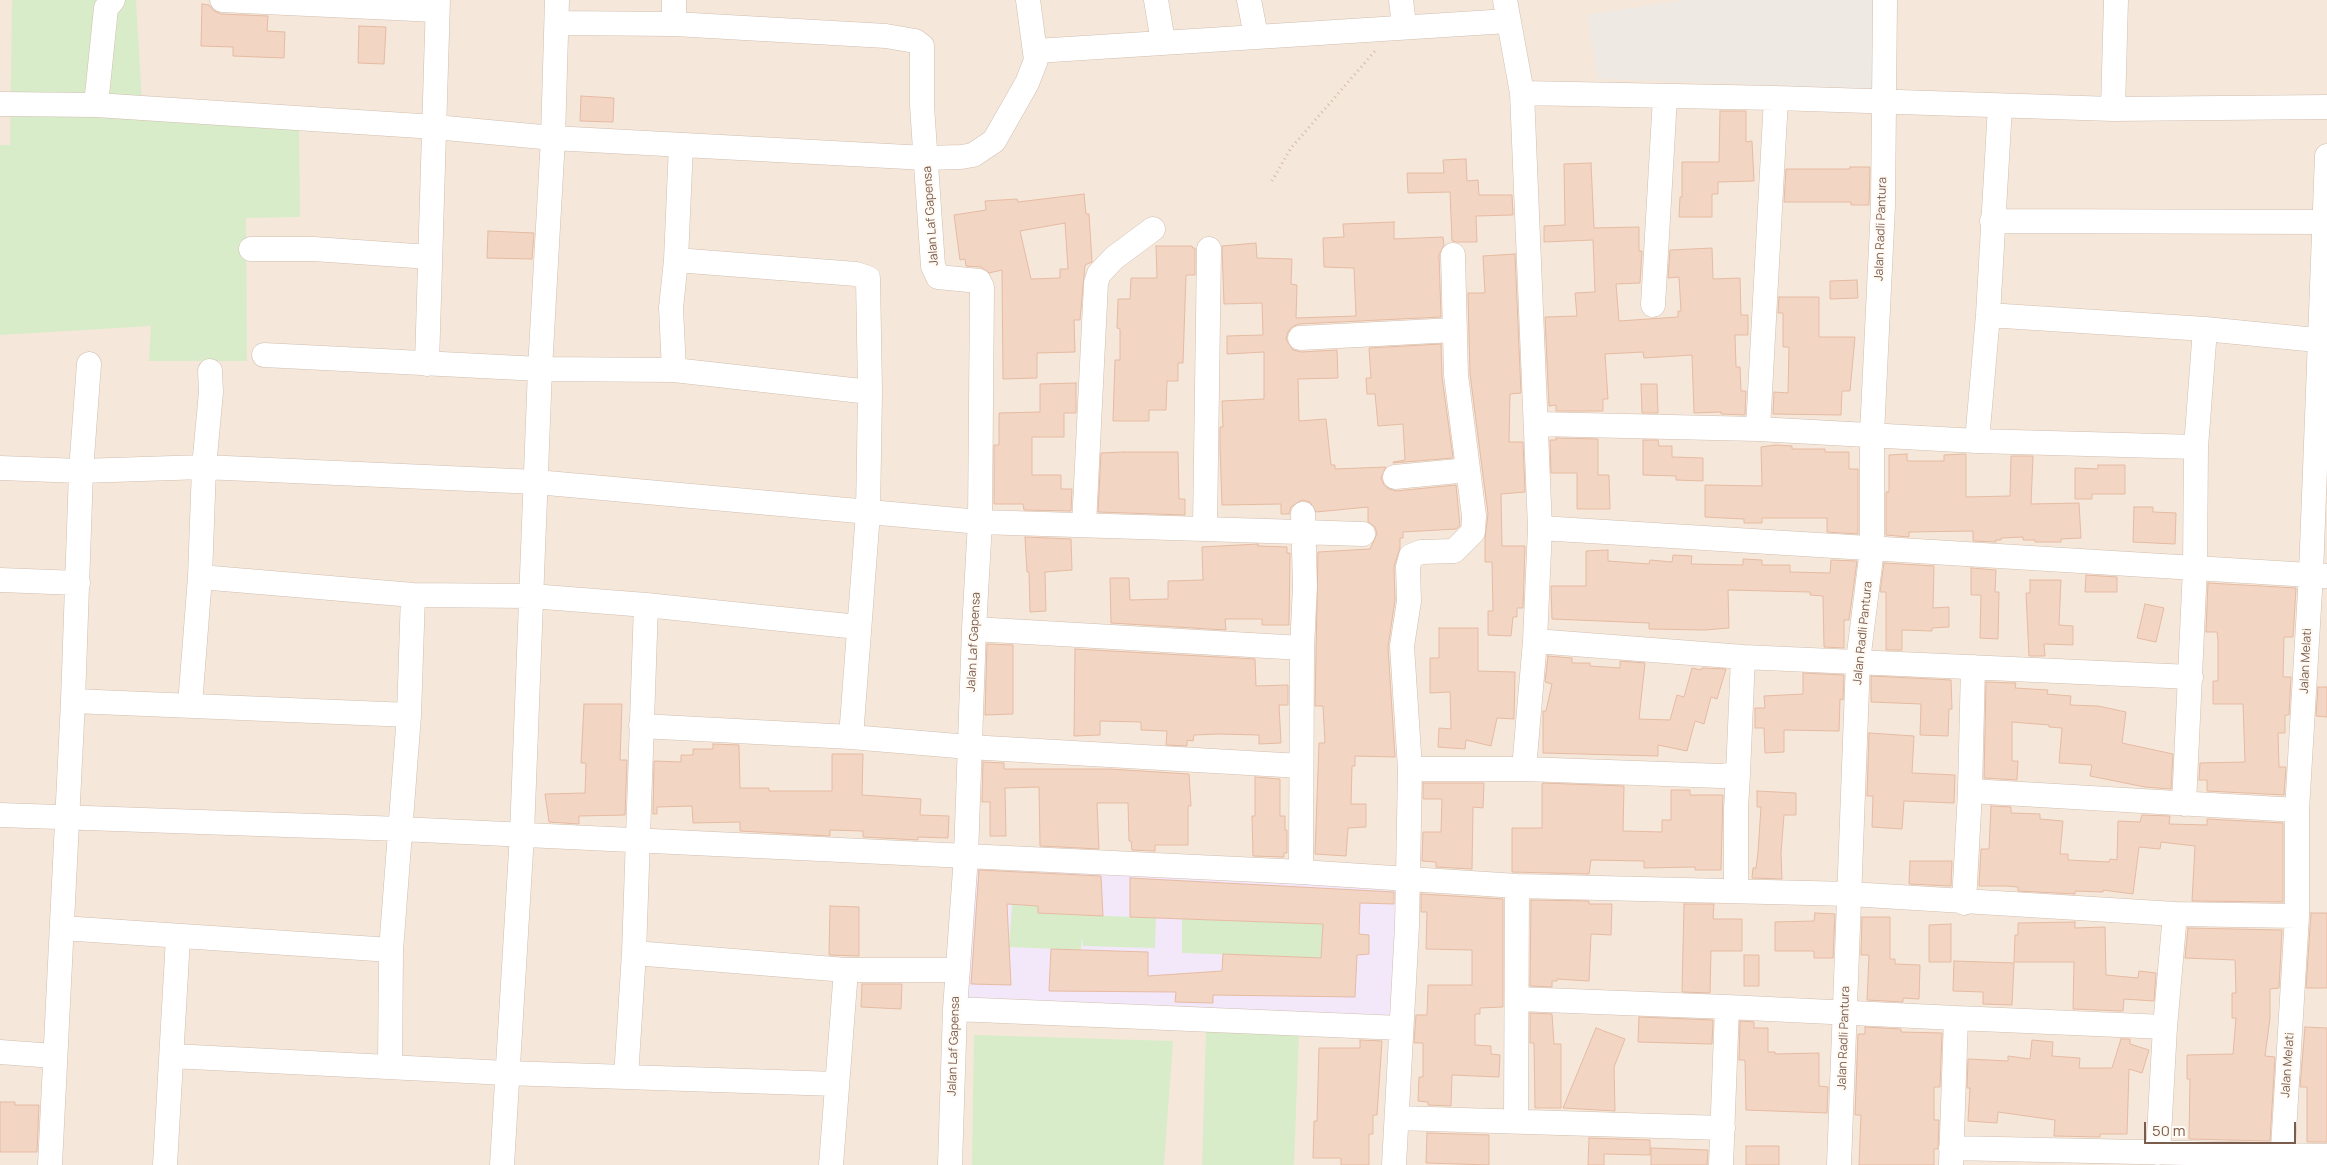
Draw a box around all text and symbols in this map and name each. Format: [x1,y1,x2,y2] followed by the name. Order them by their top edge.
[920,166,942,266] street label: Jalan Laf Gapensa
[1872,177,1890,281] street label: Jalan Radli Pantura
[1850,581,1876,685] street label: Jalan Radli Pantura
[964,592,984,692] street label: Jalan Laf Gapensa
[2297,628,2315,694] street label: Jalan Melati
[1835,986,1853,1090] street label: Jalan Radli Pantura
[945,996,963,1096] street label: Jalan Laf Gapensa
[2279,1032,2297,1098] street label: Jalan Melati
[2147,1112,2300,1144] scale bar
[2152,1120,2186,1141] text: 50 m

